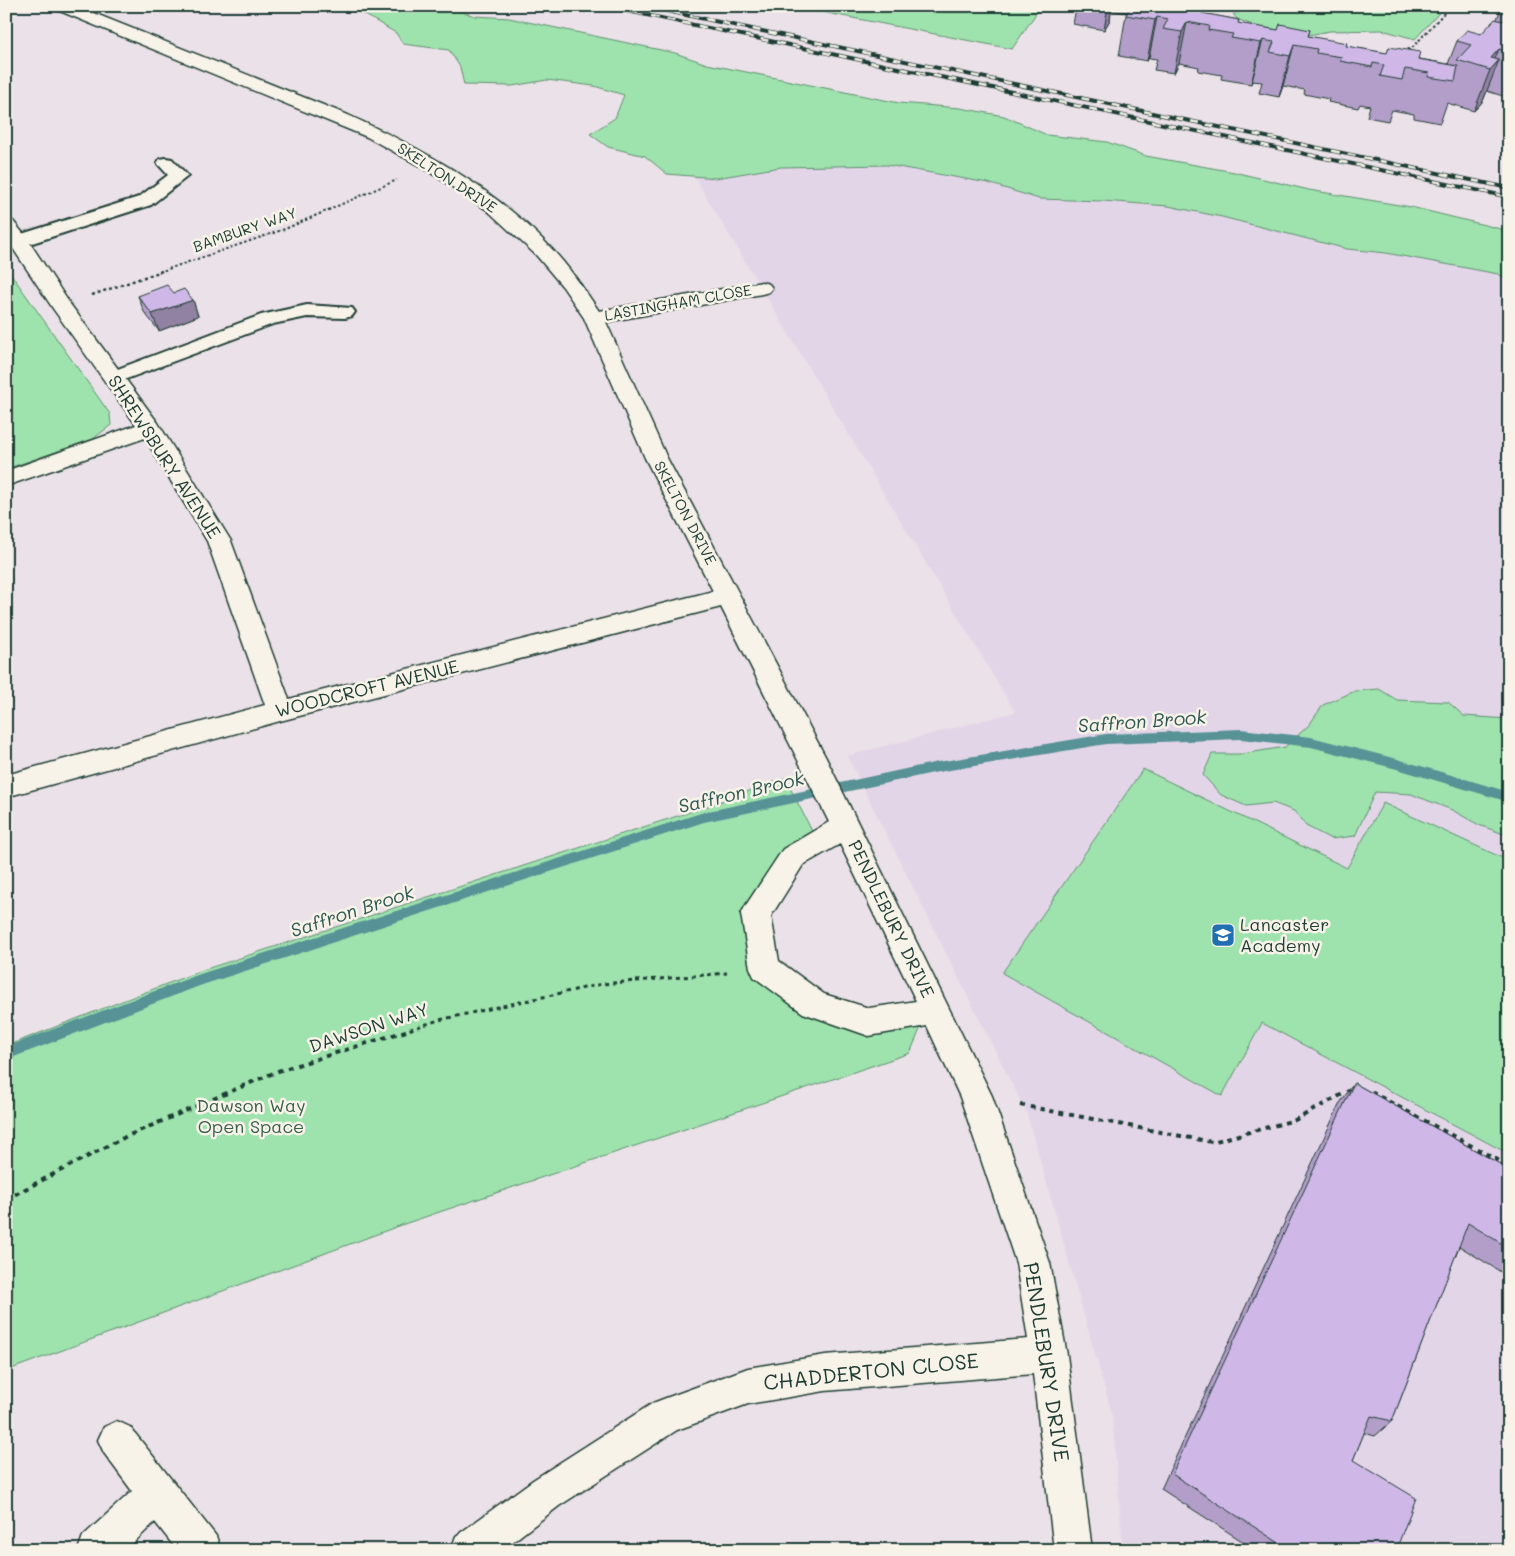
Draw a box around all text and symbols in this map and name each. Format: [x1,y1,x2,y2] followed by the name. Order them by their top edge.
[394,137,501,217] street label: SKELTON DRIVE
[190,202,299,256] street label: BAMBURY WAY
[603,279,753,325] street label: LASTINGHAM CLOSE
[103,370,227,543] street label: SHREWSBURY AVENUE
[650,457,722,568] street label: SKELTON DRIVE
[272,654,461,722] street label: WOODCROFT AVENUE
[1077,703,1208,737] water label: Saffron Brook
[675,765,807,818] water label: Saffron Brook
[843,836,941,1001] street label: PENDLEBURY DRIVE
[287,878,418,942] water label: Saffron Brook
[1240,912,1329,957] place label: Lancaster Academy
[1210,922,1236,948] school or university icon: Lancaster Academy
[306,996,431,1058] street label: DAWSON WAY
[196,1093,306,1138] park label: Dawson Way Open Space
[1018,1260,1077,1463] street label: PENDLEBURY DRIVE
[762,1346,980,1395] street label: CHADDERTON CLOSE

